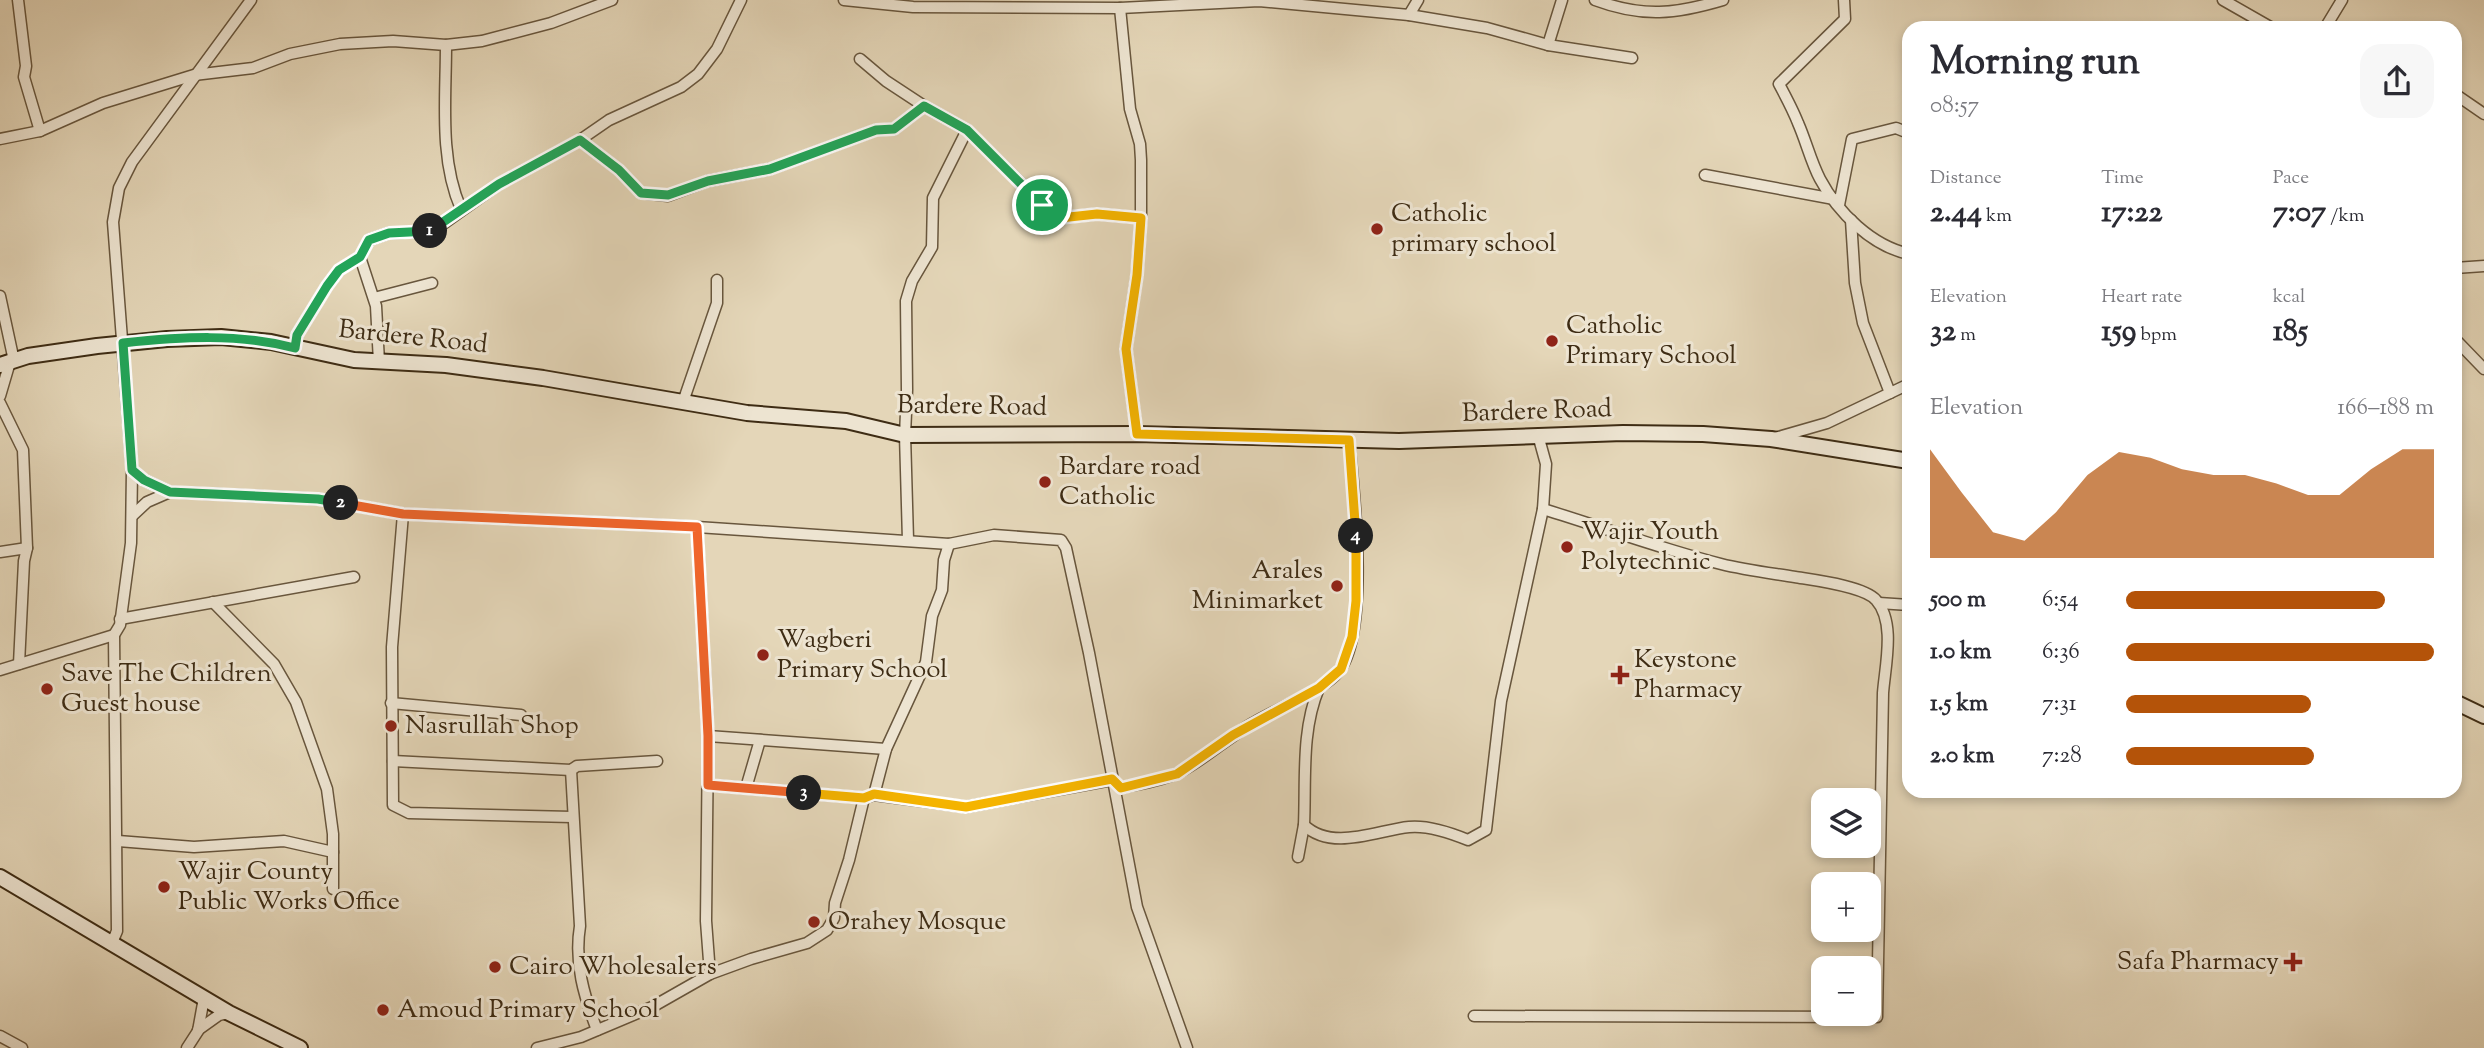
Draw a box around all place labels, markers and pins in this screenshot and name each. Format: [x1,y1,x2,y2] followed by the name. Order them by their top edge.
[1012,175,1072,235] pin
[1391,196,1556,263] place label: Catholic primary school
[412,214,448,248] pin: 1
[1369,221,1385,237] marker: Catholic primary school
[1566,308,1736,375] place label: Catholic Primary School
[1544,333,1560,349] marker: Catholic Primary School
[1059,449,1201,516] place label: Bardare road Catholic
[1037,474,1053,490] marker: Bardare road Catholic
[324,486,358,520] pin: 2
[1581,514,1719,581] place label: Wajir Youth Polytechnic
[1338,518,1374,554] pin: 4
[1559,539,1575,555] marker: Wajir Youth Polytechnic
[1192,553,1323,620] place label: Arales Minimarket
[1329,578,1345,594] marker: Arales Minimarket
[777,622,947,689] place label: Wagberi Primary School
[1634,642,1742,709] place label: Keystone Pharmacy
[755,647,771,663] marker: Wagberi Primary School
[61,656,272,723] place label: Save The Children Guest house
[1612,667,1628,683] marker: Keystone Pharmacy
[39,681,55,697] marker: Save The Children Guest house
[405,708,579,745] place label: Nasrullah Shop
[383,718,399,734] marker: Nasrullah Shop
[786,776,822,810] pin: 3
[178,854,400,921] place label: Wajir County Public Works Office
[156,879,172,895] marker: Wajir County Public Works Office
[828,904,1006,941] place label: Orahey Mosque
[806,914,822,930] marker: Orahey Mosque
[2117,944,2279,981] place label: Safa Pharmacy
[509,949,717,986] place label: Cairo Wholesalers
[2285,954,2301,970] marker: Safa Pharmacy
[487,959,503,975] marker: Cairo Wholesalers
[397,992,659,1029] place label: Amoud Primary School
[375,1002,391,1018] marker: Amoud Primary School

